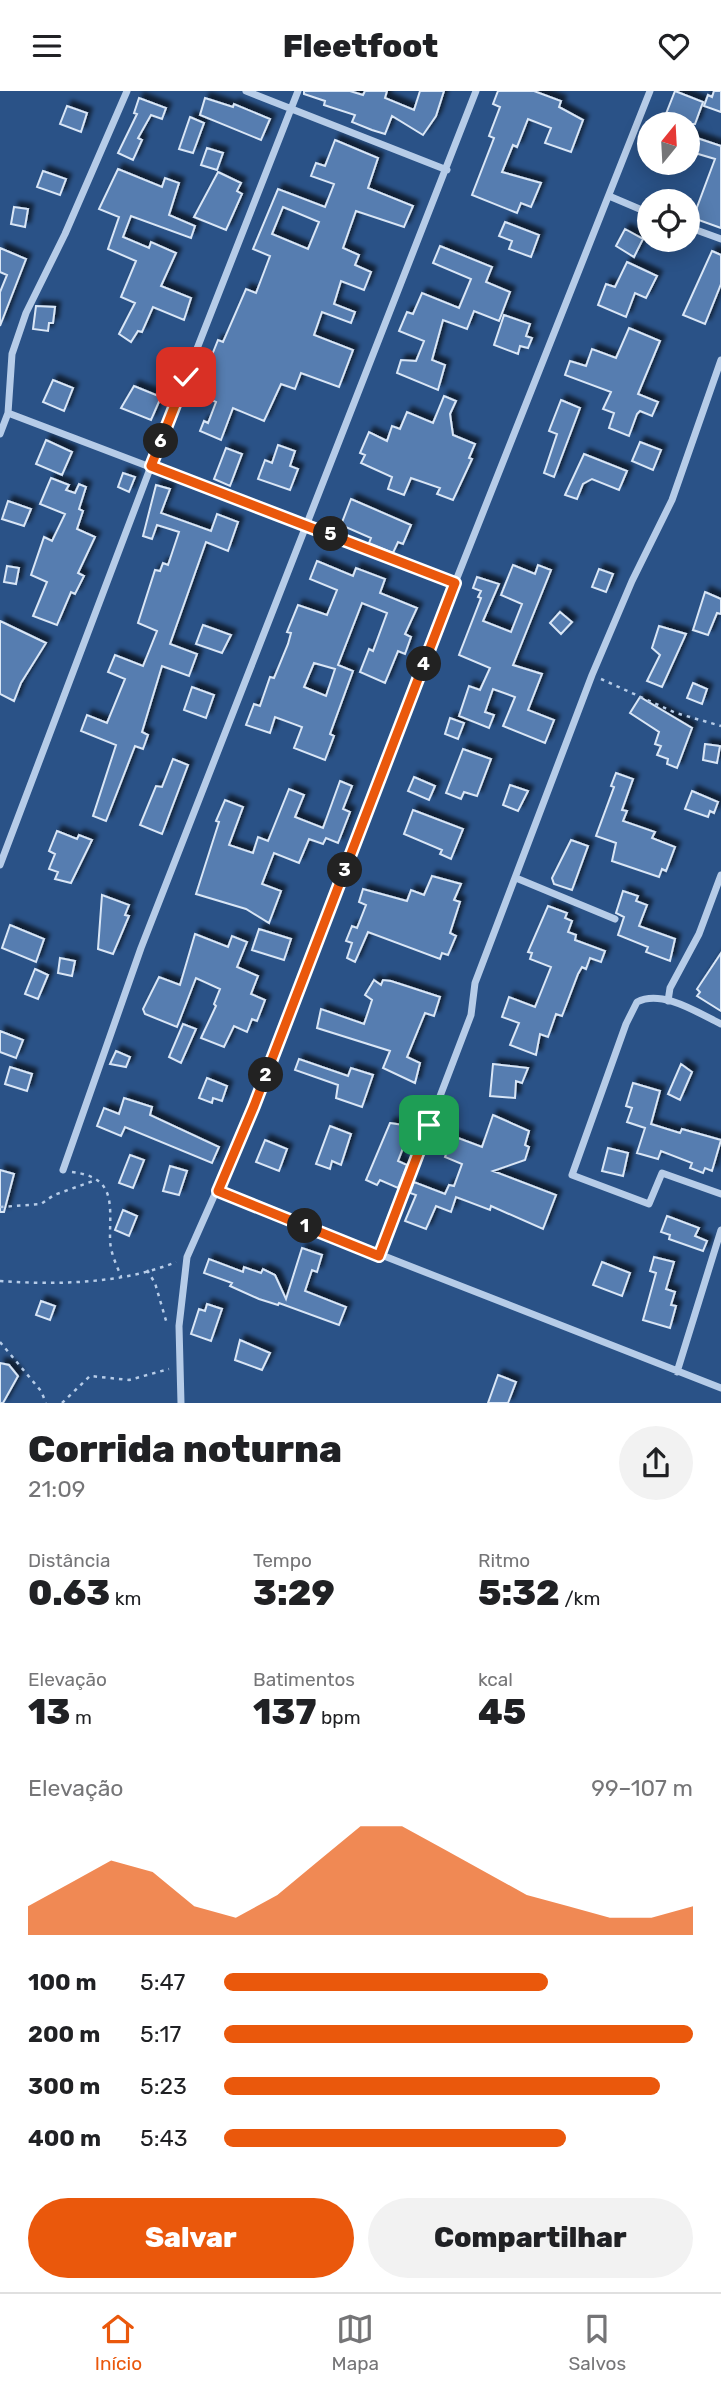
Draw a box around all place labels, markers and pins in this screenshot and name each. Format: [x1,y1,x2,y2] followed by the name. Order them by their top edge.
[156,347,216,407] pin
[144,423,178,459] pin: 6
[314,517,348,551] pin: 5
[406,647,442,681] pin: 4
[328,853,362,887] pin: 3
[248,1058,284,1093] pin: 2
[399,1095,459,1155] pin
[288,1209,322,1243] pin: 1

